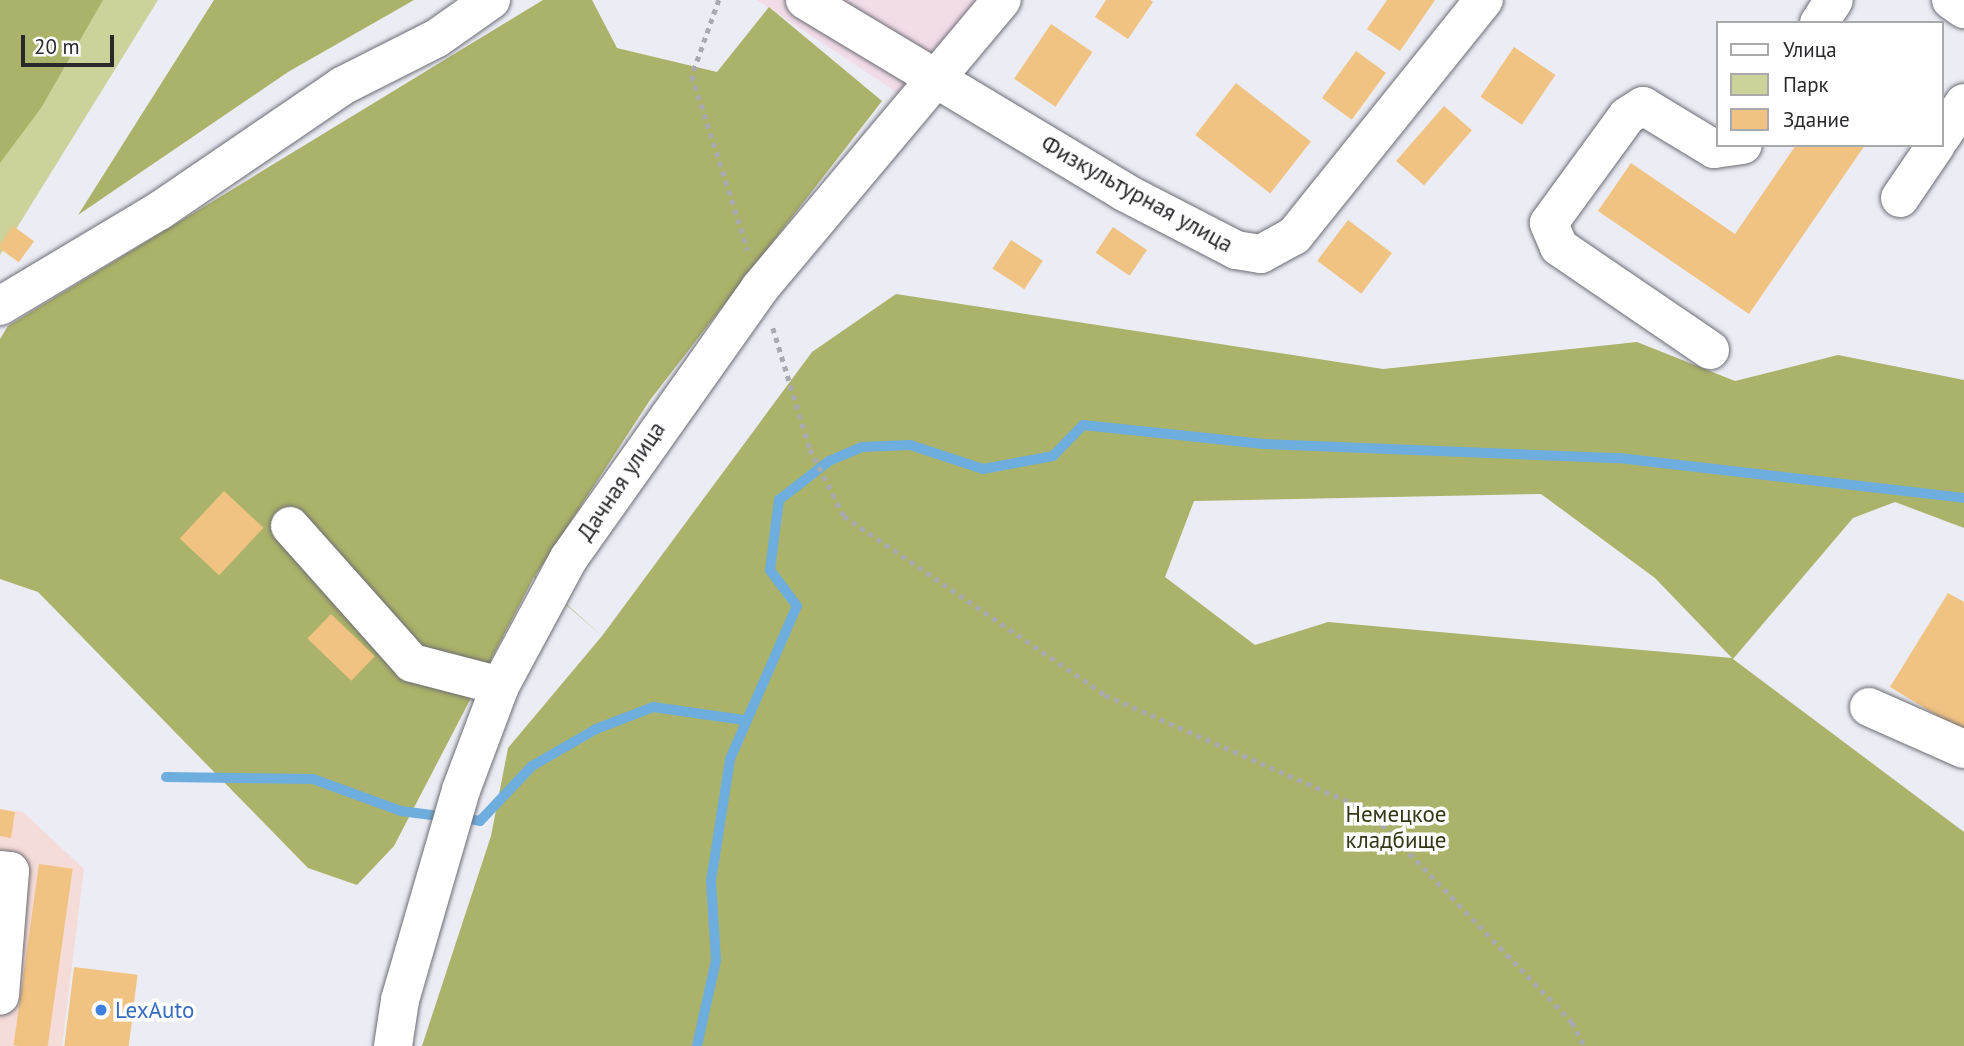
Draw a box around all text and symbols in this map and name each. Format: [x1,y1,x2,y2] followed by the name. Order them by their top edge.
[24,21,117,65] scale bar
[1716,21,1943,147] legend
[34,33,80,60] text: 20 m
[1783,36,1837,63] text: Улица
[1783,71,1829,98] text: Парк
[1783,106,1850,133] text: Здание
[1036,130,1238,258] street label: Физкультурная улица
[571,416,671,546] street label: Дачная улица
[1345,800,1447,854] park label: Немецкое кладбище
[115,996,194,1024] place label: LexAuto
[93,1002,109,1018] marker: LexAuto

